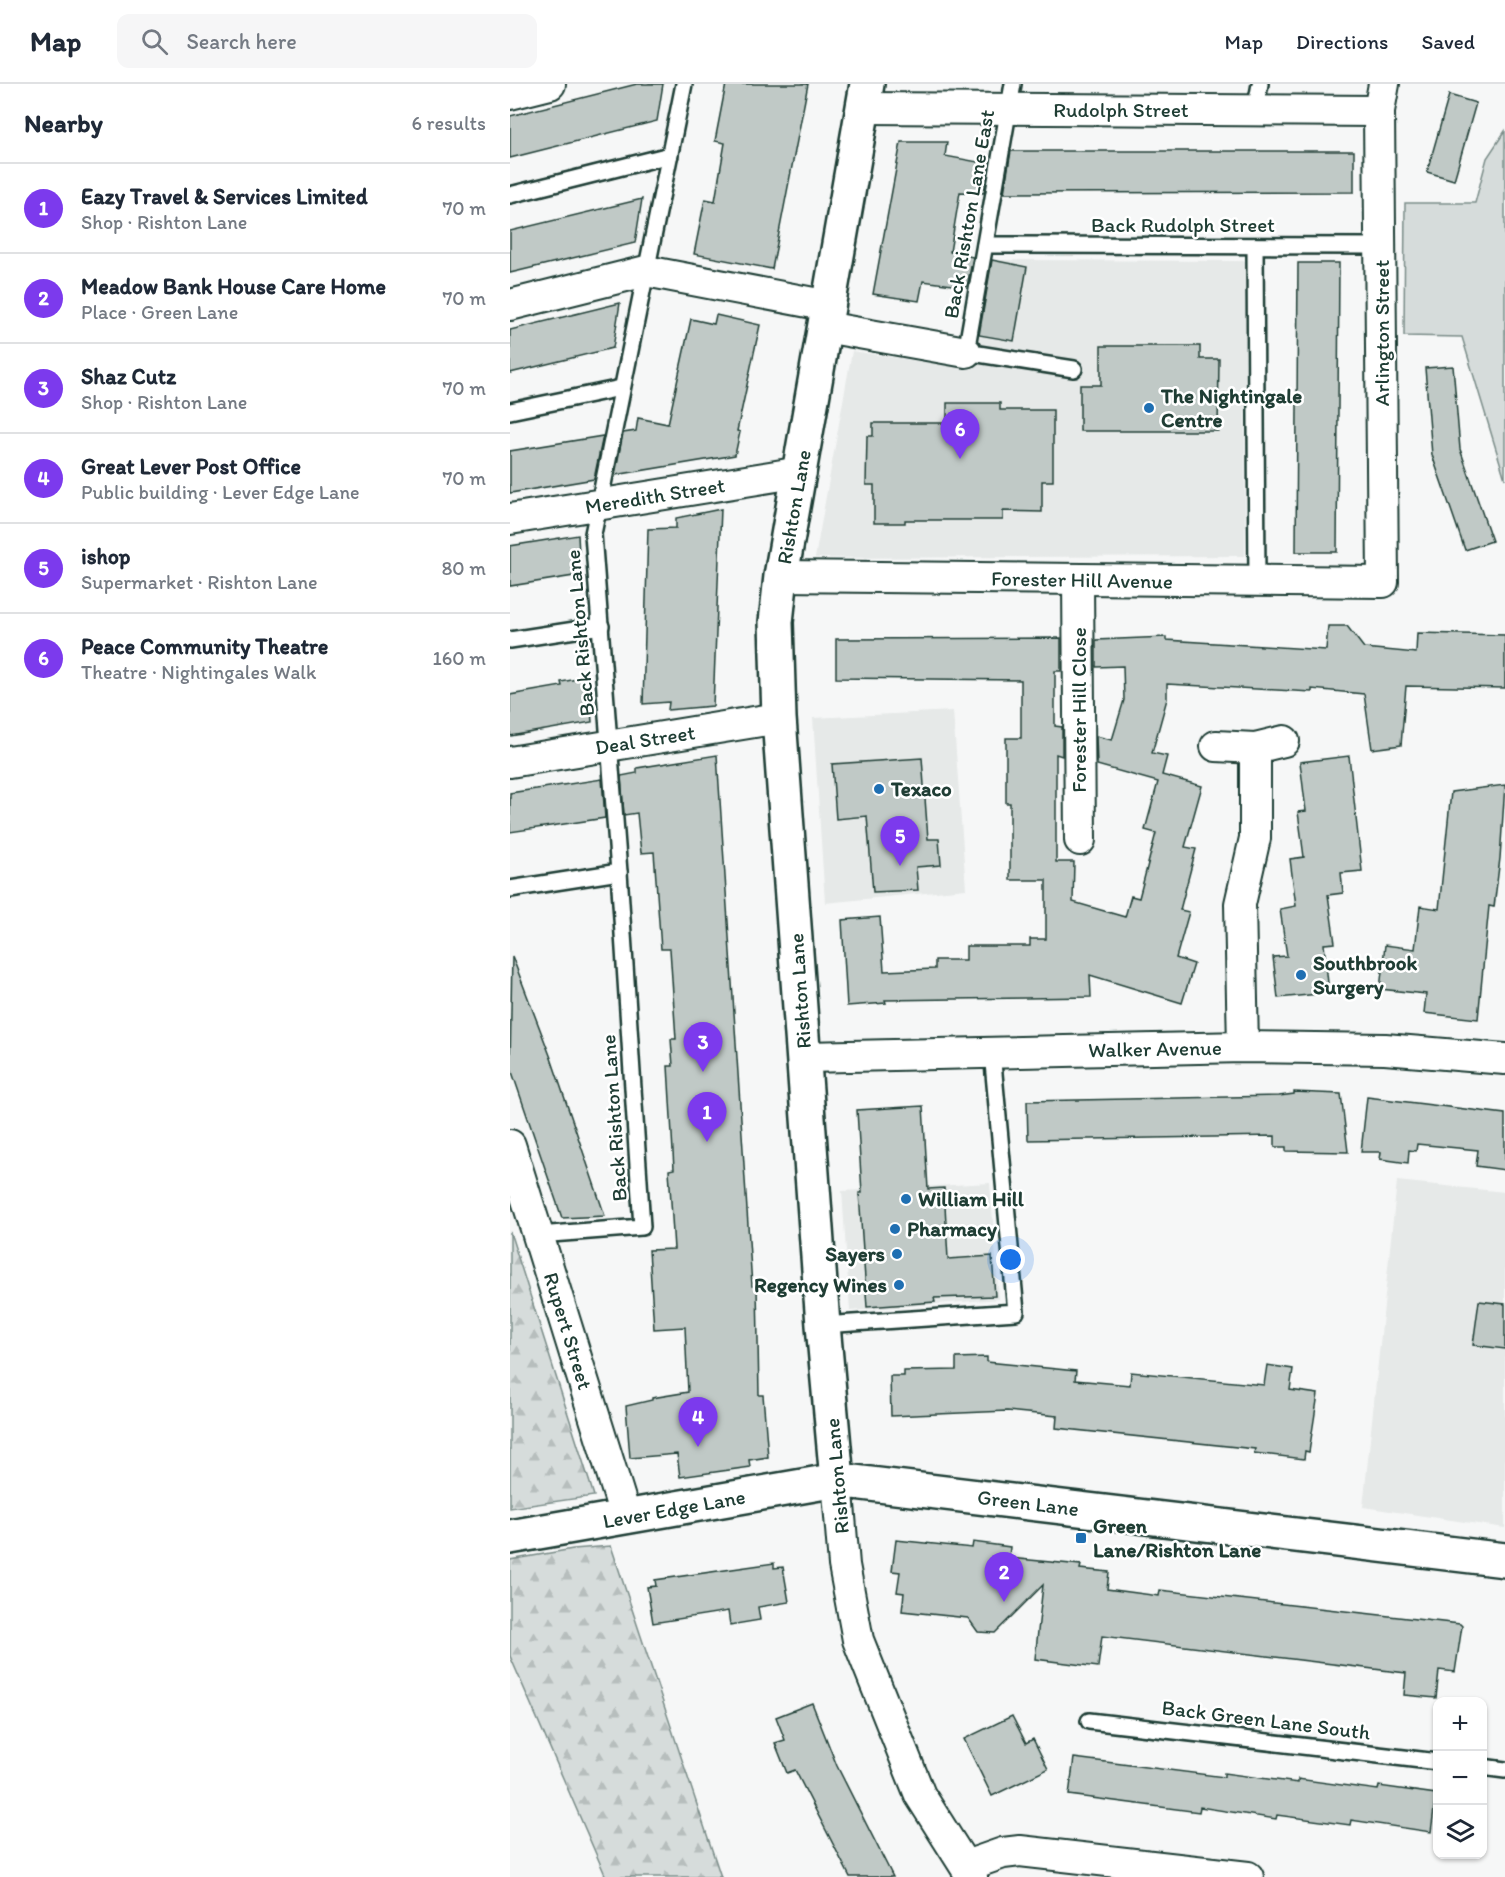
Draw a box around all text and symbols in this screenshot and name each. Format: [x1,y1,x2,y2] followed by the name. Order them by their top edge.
[117,14,537,68] search box
[30,24,81,58] text: Map
[138,25,171,58] icon: search
[186,28,297,55] text: Search here
[1225,29,1263,54] text: Map
[1296,29,1388,54] text: Directions
[1421,29,1475,54] text: Saved
[1053,97,1189,122] street label: Rudolph Street
[24,107,103,139] text: Nearby
[938,107,999,320] street label: Back Rishton Lane East
[412,111,486,135] text: 6 results
[81,183,368,210] text: Eazy Travel & Services Limited
[39,196,48,220] text: 1
[442,196,486,220] text: 70 m
[81,210,247,234] text: Shop · Rishton Lane
[1091,212,1275,237] street label: Back Rudolph Street
[1369,260,1394,406] street label: Arlington Street
[81,273,386,300] text: Meadow Bank House Care Home
[38,286,49,310] text: 2
[442,286,486,310] text: 70 m
[81,300,238,324] text: Place · Green Lane
[81,363,176,390] text: Shaz Cutz
[38,376,49,400] text: 3
[442,376,486,400] text: 70 m
[1160,383,1302,432] place label: The Nightingale Centre
[81,390,247,414] text: Shop · Rishton Lane
[1142,401,1156,415] marker: The Nightingale Centre
[940,410,980,459] pin: 6
[771,448,816,566] street label: Rishton Lane
[81,453,301,480] text: Great Lever Post Office
[37,466,50,490] text: 4
[442,466,486,490] text: 70 m
[583,472,727,519] street label: Meredith Street
[81,480,360,504] text: Public building · Lever Edge Lane
[81,543,130,570] text: ishop
[560,549,599,718] street label: Back Rishton Lane
[38,556,49,580] text: 5
[441,556,486,580] text: 80 m
[991,565,1173,594] street label: Forester Hill Avenue
[81,570,318,594] text: Supermarket · Rishton Lane
[1066,627,1091,793] street label: Forester Hill Close
[81,633,328,660] text: Peace Community Theatre
[38,646,49,670] text: 6
[433,646,486,670] text: 160 m
[81,660,316,684] text: Theatre · Nightingales Walk
[593,719,697,760] street label: Deal Street
[890,776,952,801] place label: Texaco
[872,782,886,796] marker: Texaco
[880,816,920,866] pin: 5
[783,932,816,1050] street label: Rishton Lane
[1313,950,1417,1000] place label: Southbrook Surgery
[1294,968,1308,982] marker: Southbrook Surgery
[684,1022,722,1072] pin: 3
[595,1034,632,1202] street label: Back Rishton Lane
[1088,1035,1222,1062] street label: Walker Avenue
[688,1092,726,1142] pin: 1
[918,1186,1025,1211] place label: William Hill
[899,1192,913,1206] marker: William Hill
[907,1216,997,1242] place label: Pharmacy
[888,1222,902,1236] marker: Pharmacy
[825,1241,885,1267] place label: Sayers
[996,1245,1025,1274] your location
[890,1247,904,1261] marker: Sayers
[539,1269,598,1393] street label: Rupert Street
[754,1272,887,1298] place label: Regency Wines
[892,1278,906,1292] marker: Regency Wines
[678,1398,717,1447] pin: 4
[819,1417,854,1535] street label: Rishton Lane
[601,1484,747,1533] street label: Lever Edge Lane
[976,1484,1080,1521] street label: Green Lane
[1093,1513,1261,1562] place label: Green Lane/Rishton Lane
[1074,1531,1088,1545] marker: Green Lane/Rishton Lane
[984,1552,1024,1602] pin: 2
[1160,1694,1373,1745] street label: Back Green Lane South
[1433,1697,1487,1859] map controls
[1433,1697,1487,1751] button: +
[1433,1751,1487,1805] button: −
[1433,1805,1487,1859] button: layers

